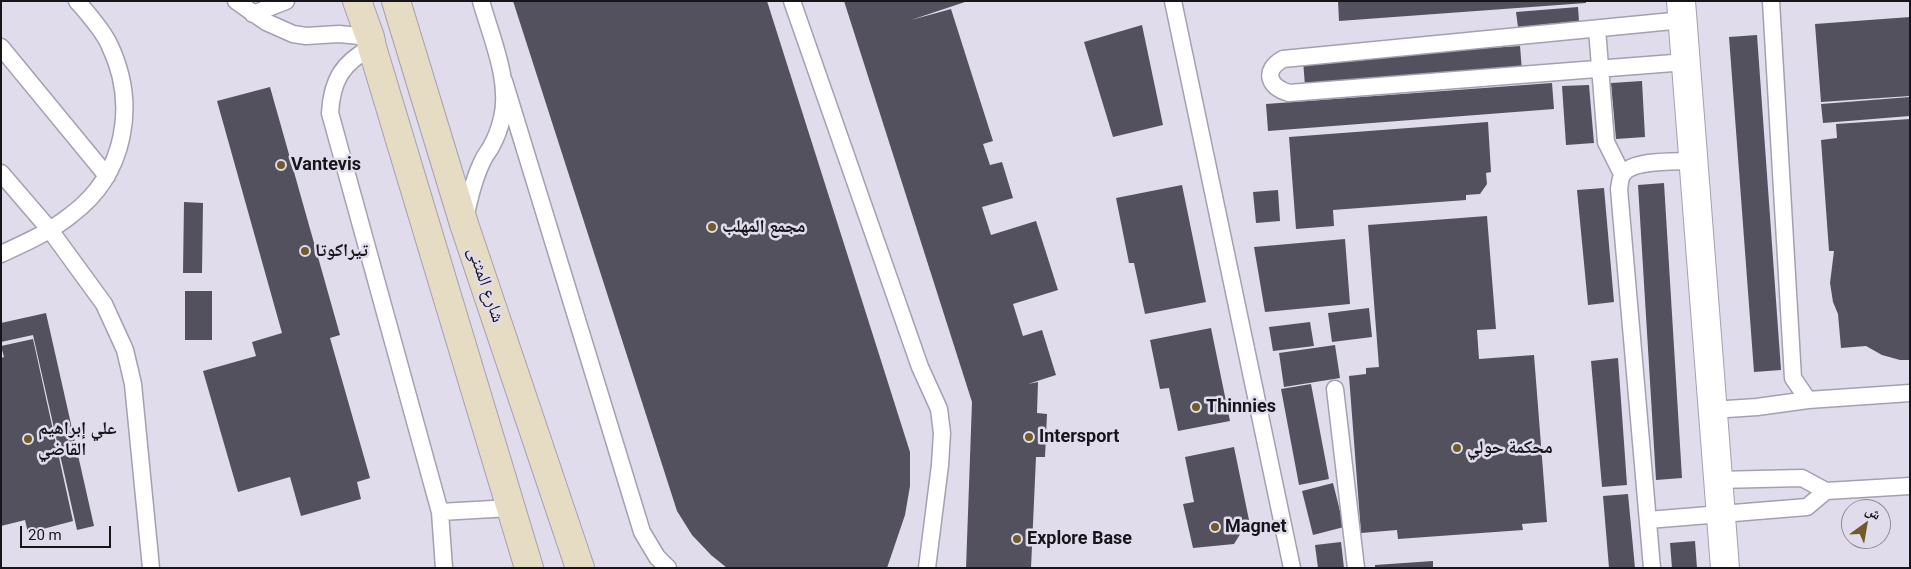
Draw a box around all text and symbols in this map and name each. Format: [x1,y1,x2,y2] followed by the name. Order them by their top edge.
[291,154,361,176] place label: Vantevis
[275,159,287,171] marker: Vantevis
[722,216,806,238] place label: مجمع المهلب
[706,221,718,233] marker: مجمع المهلب
[315,240,368,262] place label: تيراكوتا
[462,244,508,326] street label: شارع المثنى
[299,245,311,257] marker: تيراكوتا
[1206,396,1276,418] place label: Thinnies
[1190,401,1202,413] marker: Thinnies
[38,418,117,460] place label: علي إبراهيم القاضي
[1039,426,1119,448] place label: Intersport
[1023,431,1035,443] marker: Intersport
[22,433,34,445] marker: علي إبراهيم القاضي
[1467,437,1553,459] place label: محكمة حولي
[1451,442,1463,454] marker: محكمة حولي
[1841,499,1891,549] north arrow
[1863,501,1884,523] text: ش
[22,516,114,548] scale bar
[1225,516,1287,538] place label: Magnet
[1209,521,1221,533] marker: Magnet
[28,526,62,544] text: 20 m
[1027,528,1132,550] place label: Explore Base
[1011,533,1023,545] marker: Explore Base

